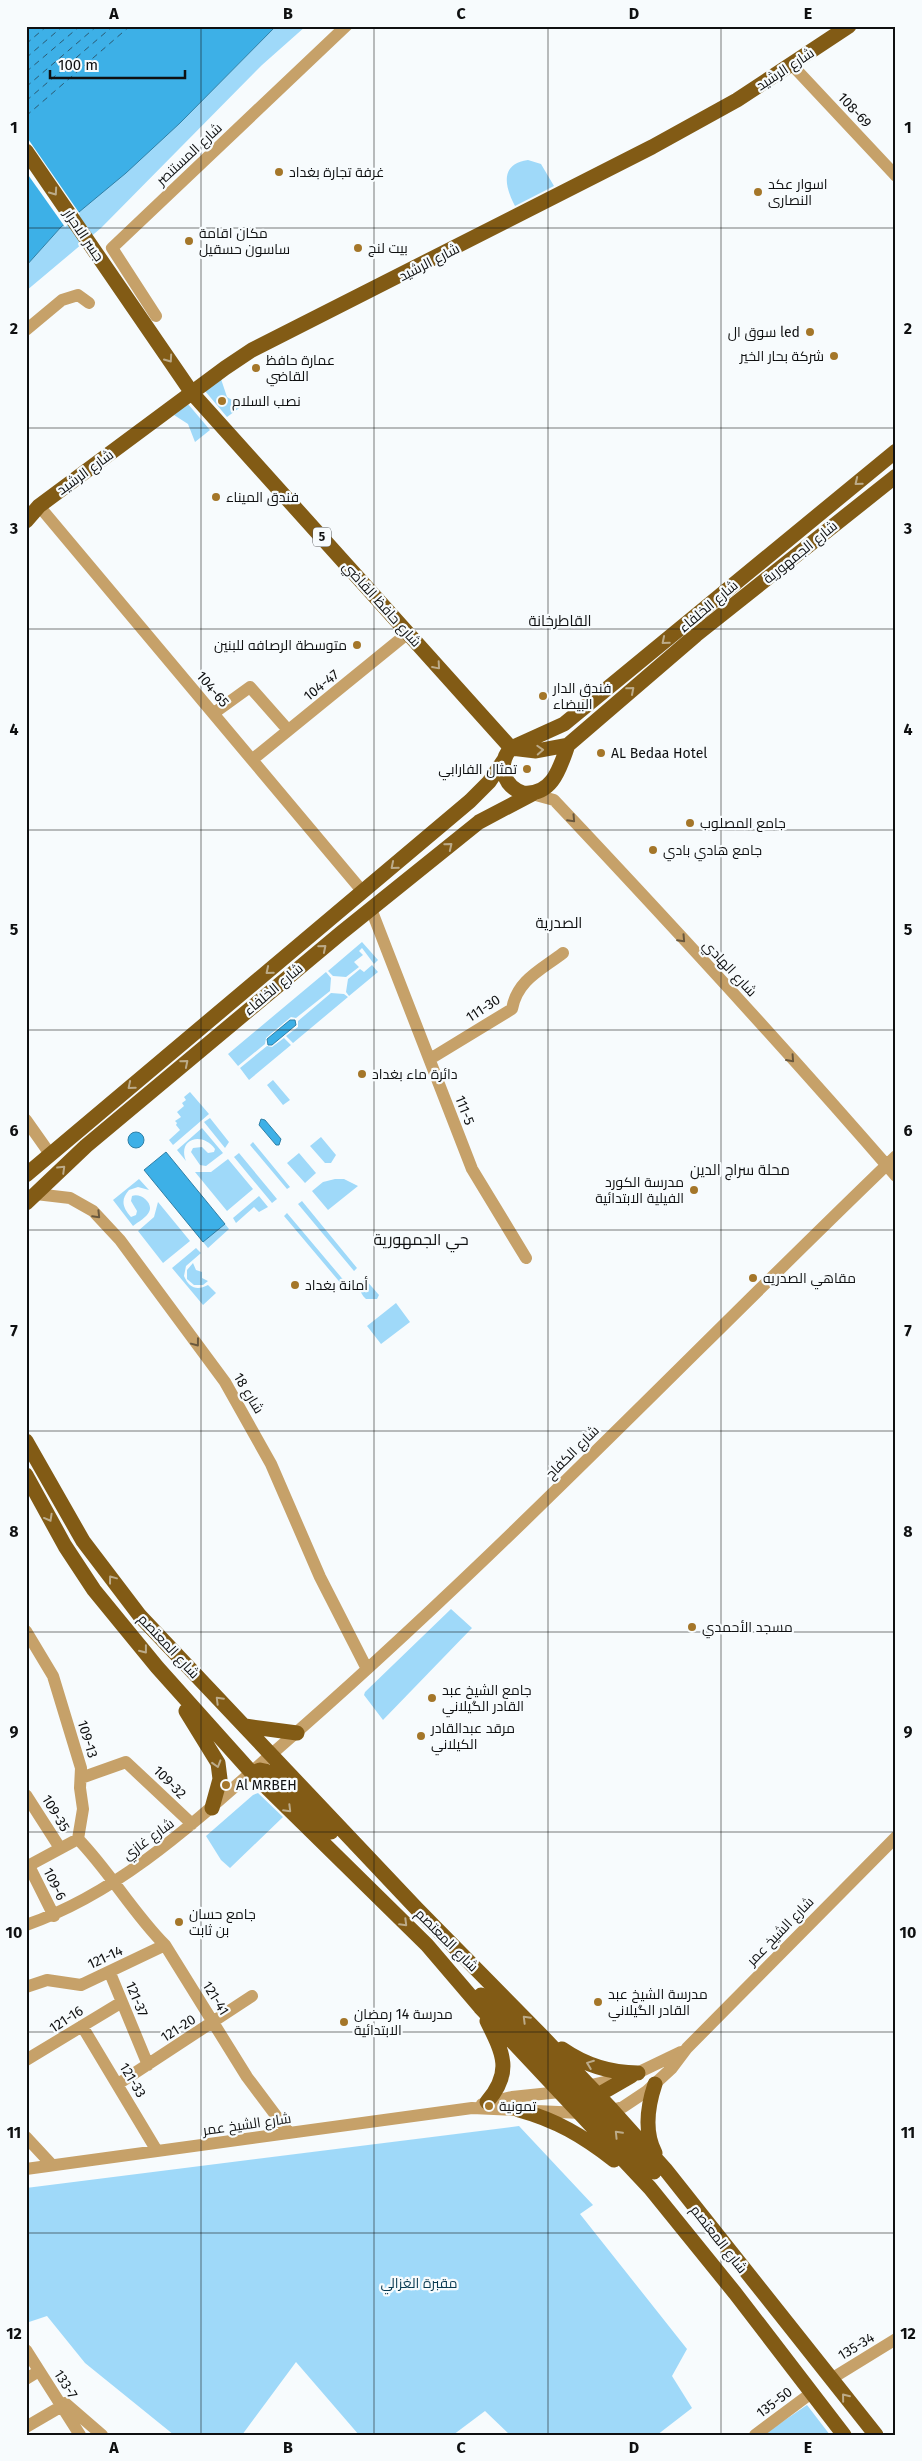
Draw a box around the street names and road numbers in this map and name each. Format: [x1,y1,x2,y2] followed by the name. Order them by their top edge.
[753,44,818,94] street label: شارع الرشيد
[834,89,875,131] street label: 108-69
[152,120,226,190] street label: شارع المستنصر
[59,205,107,265] street label: جسر الاحرار
[396,240,462,285] street label: شارع الرشيد
[54,446,117,499] street label: شارع الرشيد
[760,517,841,587] street label: شارع الجمهورية
[313,528,331,546] road number: 5
[337,558,424,652] street label: شارع حافظ القاضي
[675,577,741,636] street label: شارع الخلفاء
[300,666,342,705] street label: 104-47
[193,668,232,711] street label: 104-65
[697,937,760,1002] street label: شارع الهادي
[240,960,306,1019] street label: شارع الخلفاء
[463,991,504,1026] street label: 111-30
[451,1093,478,1127] street label: 111-5
[230,1370,267,1417] street label: شارع 18
[542,1422,603,1483] street label: شارع الكفاح
[134,1611,203,1683] street label: شارع المعتصم
[74,1718,101,1760] street label: 109-13
[150,1762,190,1802] street label: 109-32
[38,1792,73,1835] street label: 109-35
[119,1815,179,1866] street label: شارع غازي
[39,1865,70,1903] street label: 109-6
[743,1893,817,1970] street label: شارع الشيخ عمر
[411,1905,482,1976] street label: شارع المعتصم
[85,1942,126,1973] street label: 121-14
[199,1978,233,2018] street label: 121-41
[122,1979,151,2019] street label: 121-37
[46,2002,86,2037] street label: 121-16
[158,2011,199,2046] street label: 121-20
[116,2060,150,2101] street label: 121-33
[201,2110,292,2139] street label: شارع الشيخ عمر
[686,2202,751,2278] street label: شارع المعتصم
[835,2329,878,2364] street label: 135-34
[50,2367,81,2402] street label: 133-7
[753,2383,796,2421] street label: 135-50

